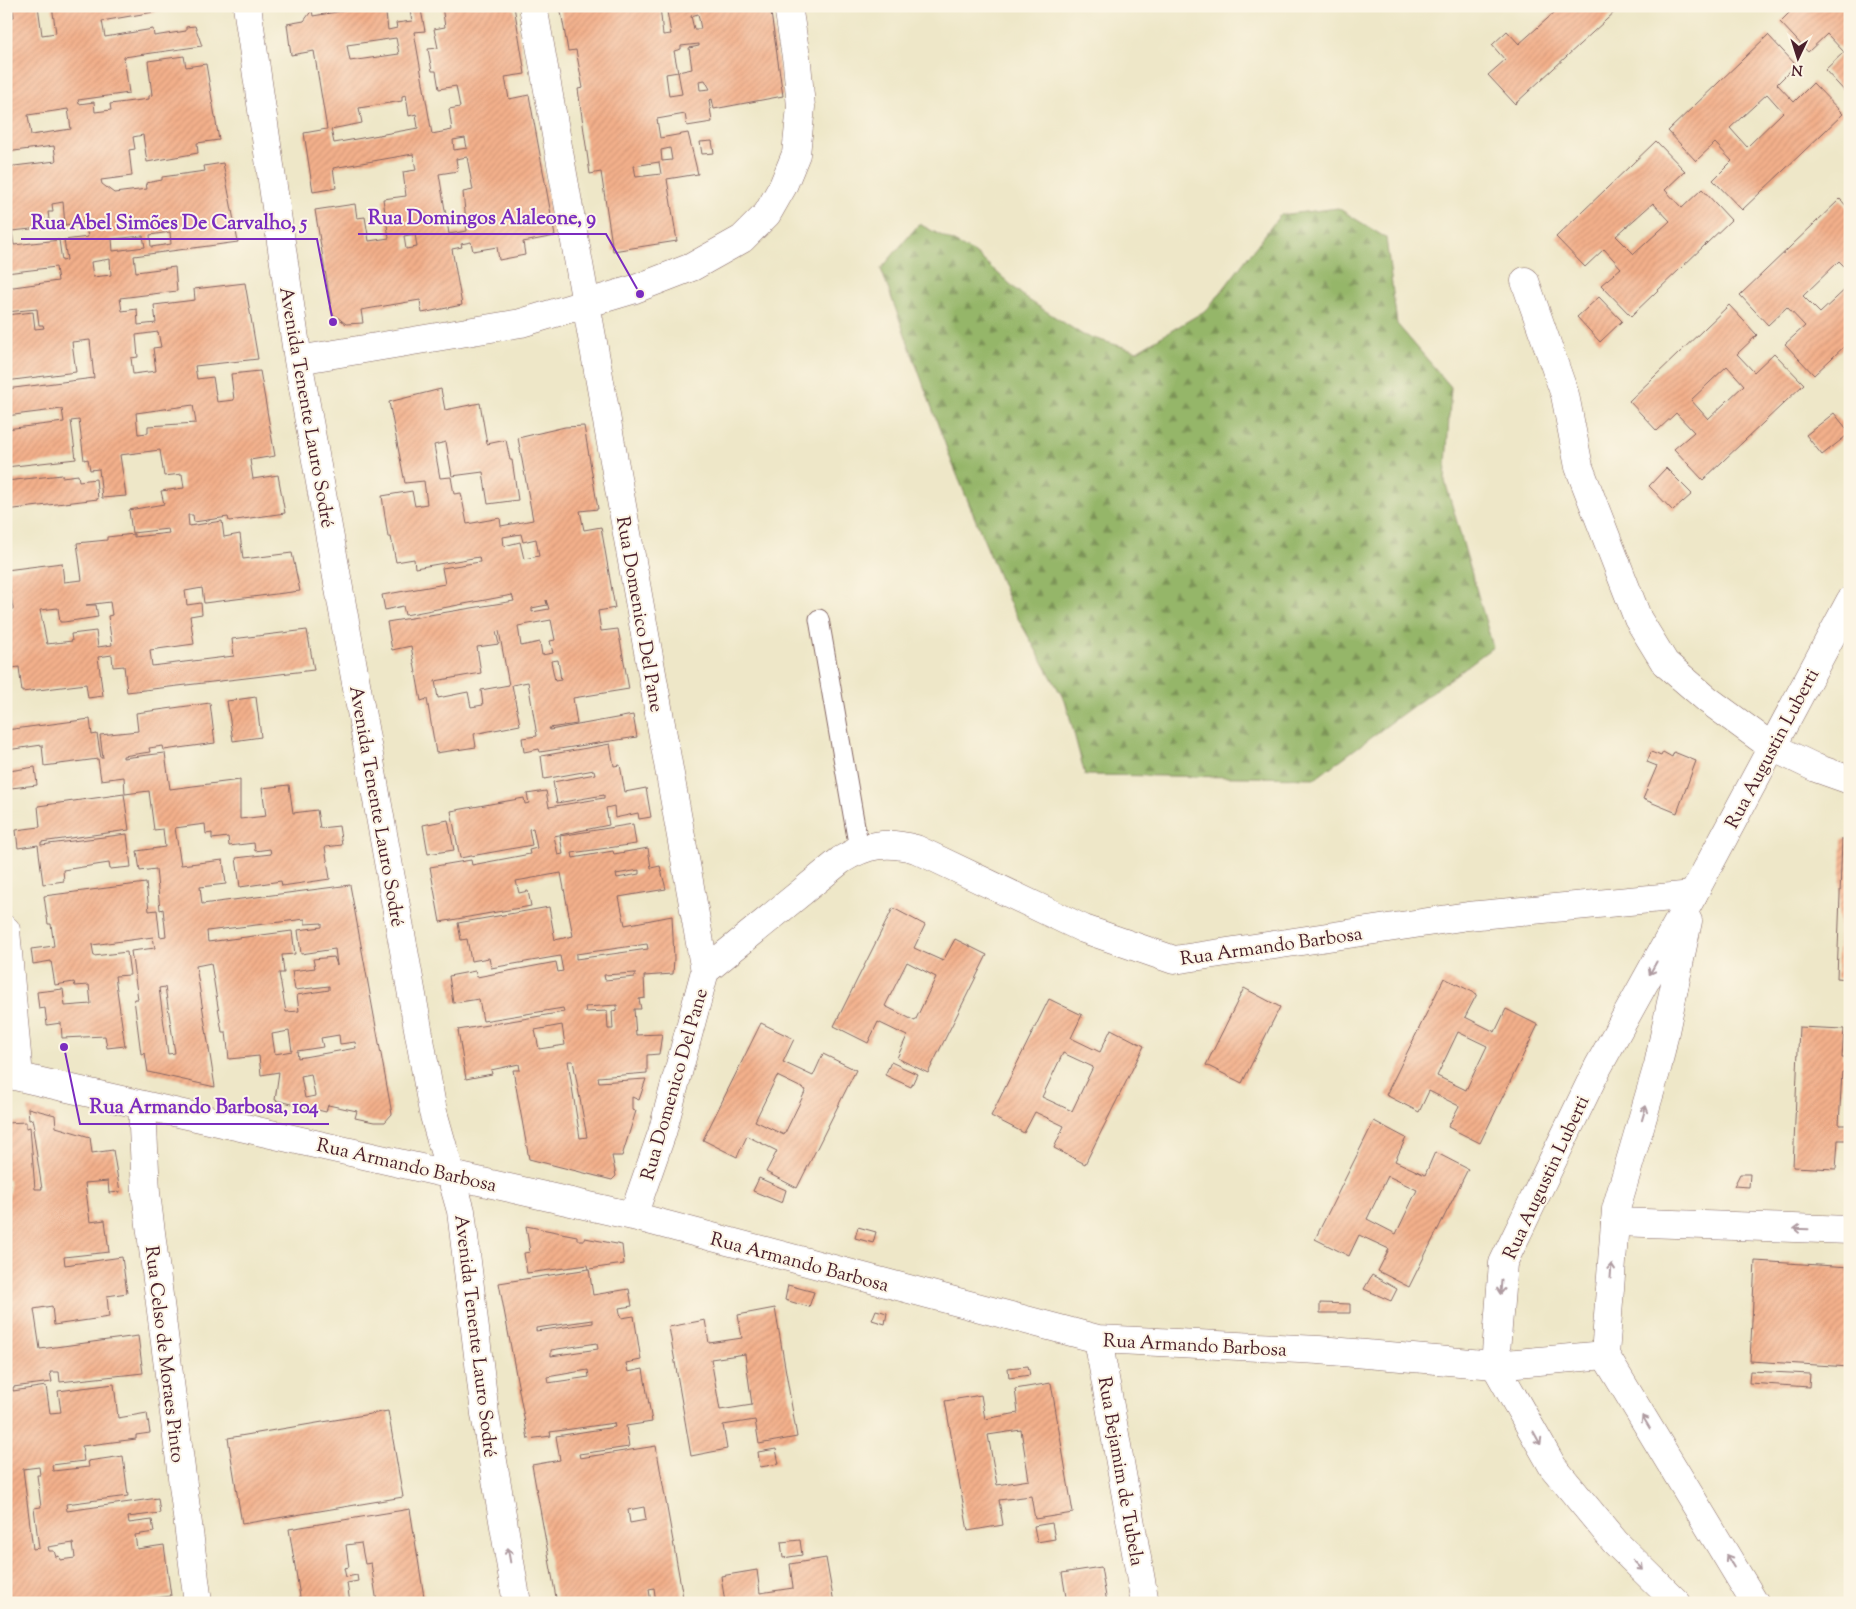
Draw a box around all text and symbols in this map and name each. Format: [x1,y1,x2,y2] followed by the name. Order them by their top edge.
[1774,32,1824,82] north arrow
[1791,59,1804,79] text: N
[358,199,606,234] callout: Rua Domingos Alaleone, 9
[21,204,317,239] callout: Rua Abel Simões De Carvalho, 5
[368,205,596,234] text: Rua Domingos Alaleone, 9
[31,210,307,239] text: Rua Abel Simões De Carvalho, 5
[271,285,340,530] street label: Avenida Tenente Lauro Sodré
[608,514,669,715] street label: Rua Domenico Del Pane
[1720,664,1827,834] street label: Rua Augustin Luberti
[341,684,410,929] street label: Avenida Tenente Lauro Sodré
[1178,921,1365,974] street label: Rua Armando Barbosa
[1648,960,1657,975] one-way arrow
[635,985,716,1184] street label: Rua Domenico Del Pane
[80,1089,329,1124] callout: Rua Armando Barbosa, 104
[1497,1092,1597,1264] street label: Rua Augustin Luberti
[89,1094,319,1123] text: Rua Armando Barbosa, 104
[1640,1105,1650,1121] one-way arrow
[314,1133,499,1200] street label: Rua Armando Barbosa
[446,1213,503,1459] street label: Avenida Tenente Lauro Sodré
[1793,1224,1809,1233] one-way arrow
[707,1227,892,1300] street label: Rua Armando Barbosa
[137,1244,190,1464] street label: Rua Celso de Moraes Pinto
[1607,1264,1616,1280] one-way arrow
[1497,1279,1506,1295] one-way arrow
[1102,1328,1288,1365] street label: Rua Armando Barbosa
[1090,1375,1150,1568] street label: Rua Bejamim de Tubela
[1640,1416,1650,1430] one-way arrow
[1532,1431,1542,1446] one-way arrow
[503,1547,513,1563] one-way arrow
[1725,1555,1735,1569] one-way arrow
[1632,1558,1644,1571] one-way arrow

